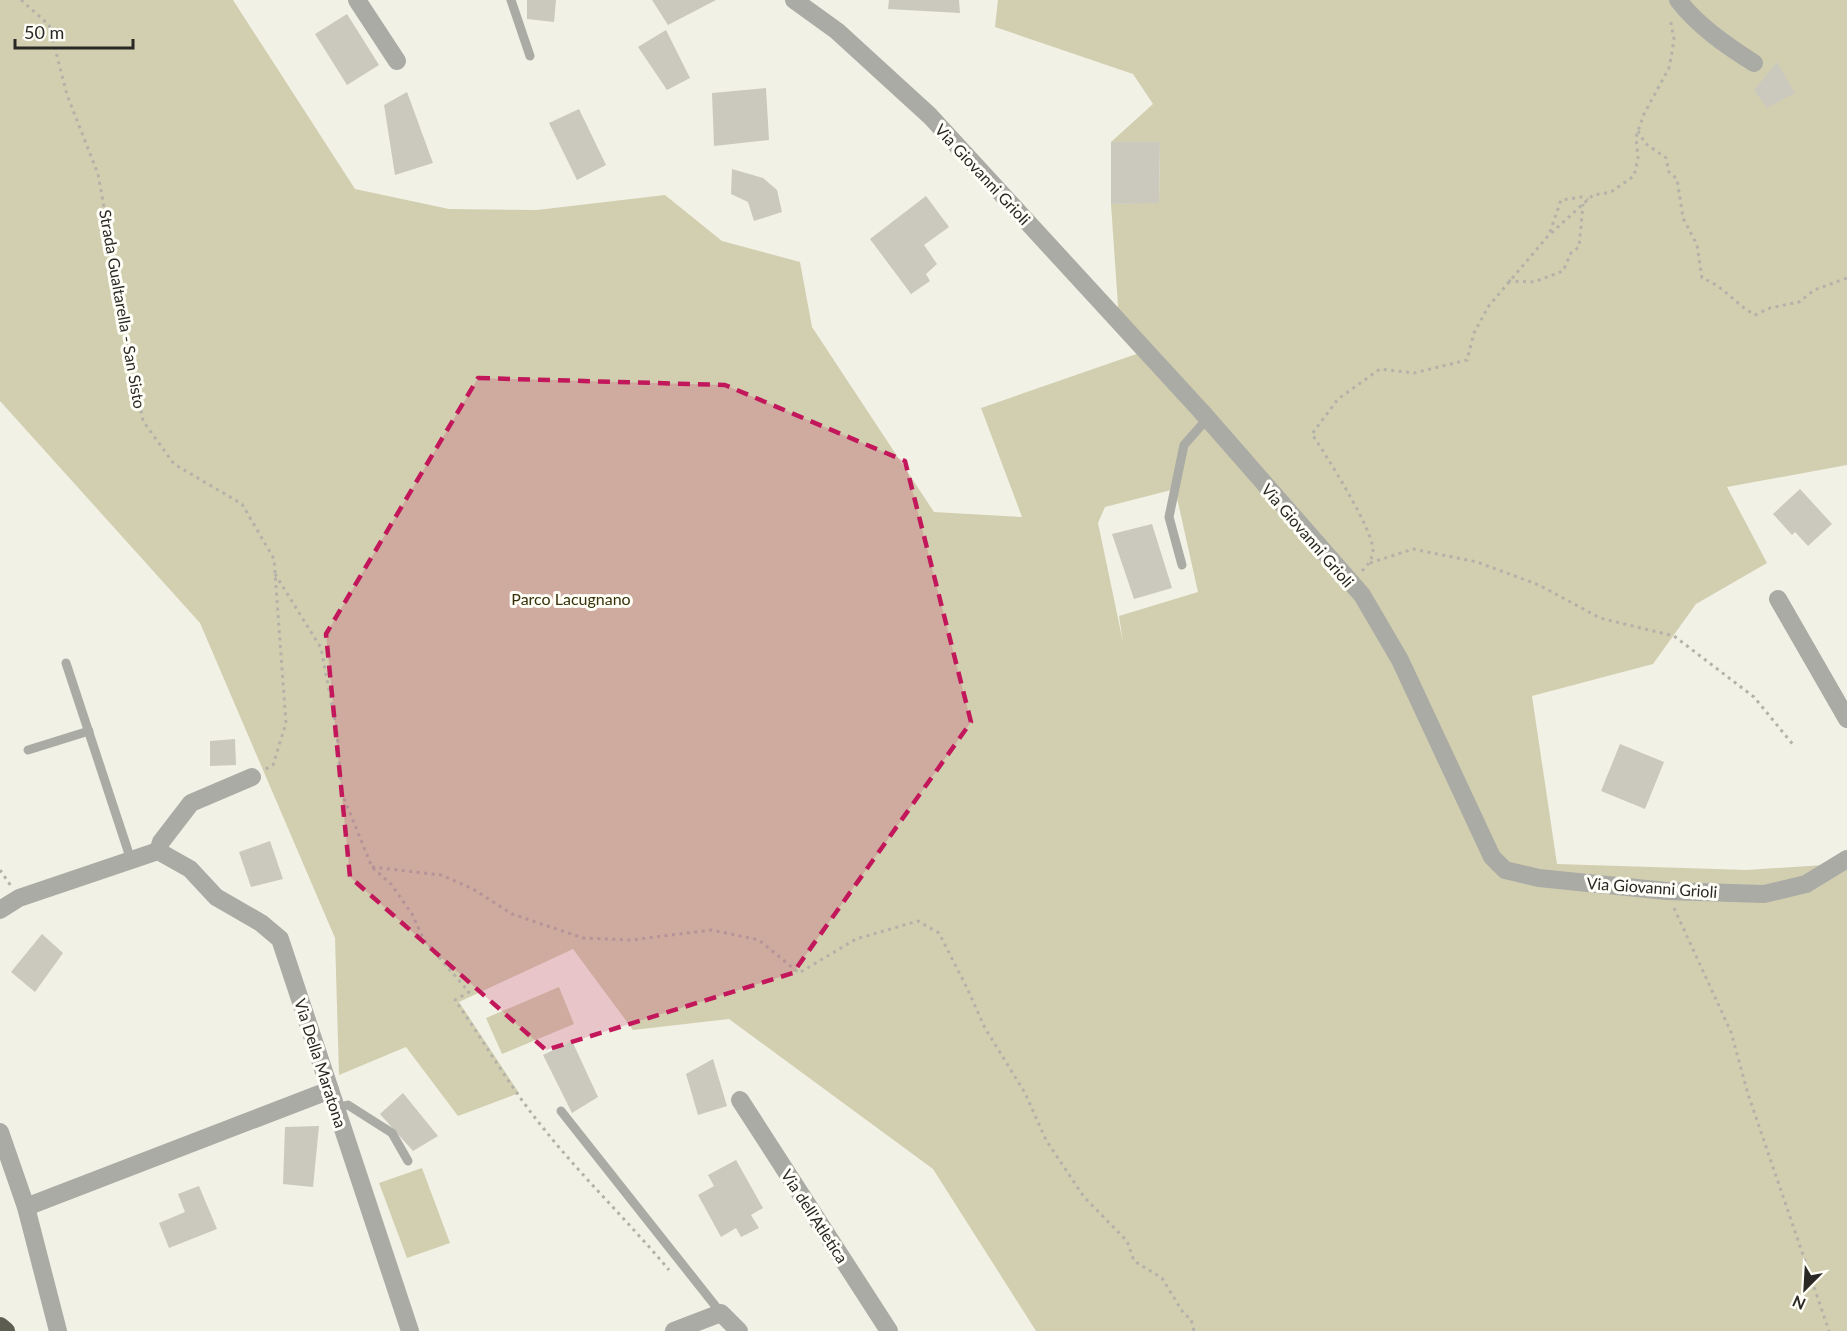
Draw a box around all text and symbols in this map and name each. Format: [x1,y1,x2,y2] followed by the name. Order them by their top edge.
[15,12,134,50] scale bar
[24,21,64,43] text: 50 m
[931,120,1035,228] street label: Via Giovanni Grioli
[96,208,150,410] street label: Strada Gualtarella - San Sisto
[1258,479,1358,591] street label: Via Giovanni Grioli
[511,589,631,608] park label: Parco Lacugnano
[1586,873,1718,901] street label: Via Giovanni Grioli
[291,996,351,1130] street label: Via Della Maratona
[778,1166,852,1266] street label: Via dell'Atletica
[1775,1259,1835,1319] north arrow
[1789,1292,1808,1314] text: N

